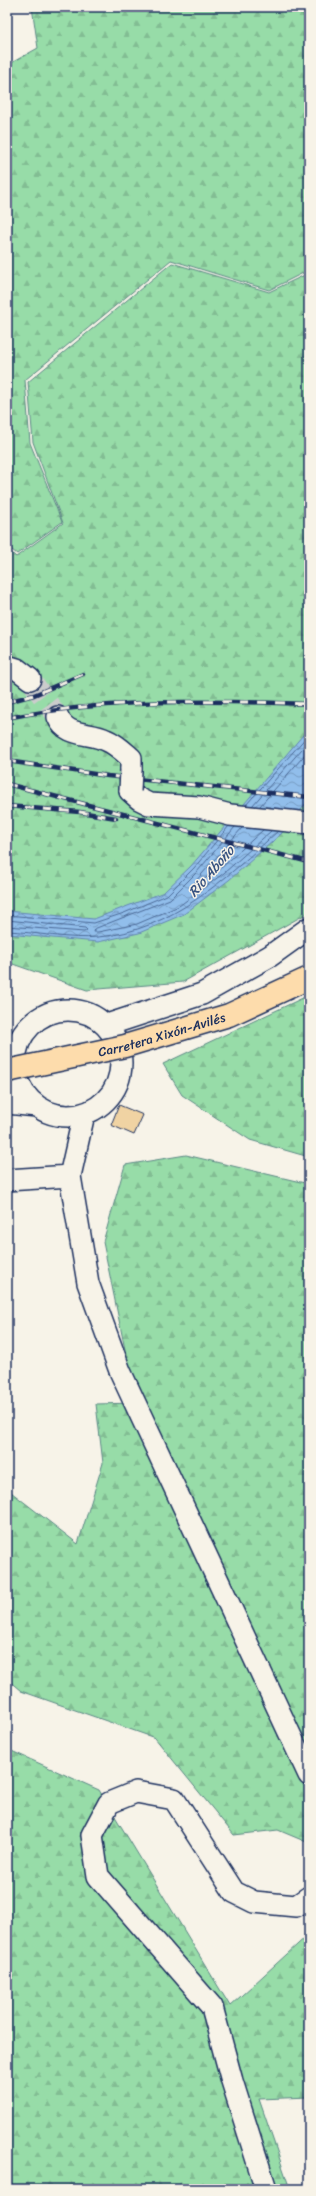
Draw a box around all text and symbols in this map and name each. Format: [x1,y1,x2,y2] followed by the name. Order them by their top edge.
[182,838,242,903] water label: Rio Aboño
[96,1006,229,1063] street label: Carretera Xixón-Avilés

